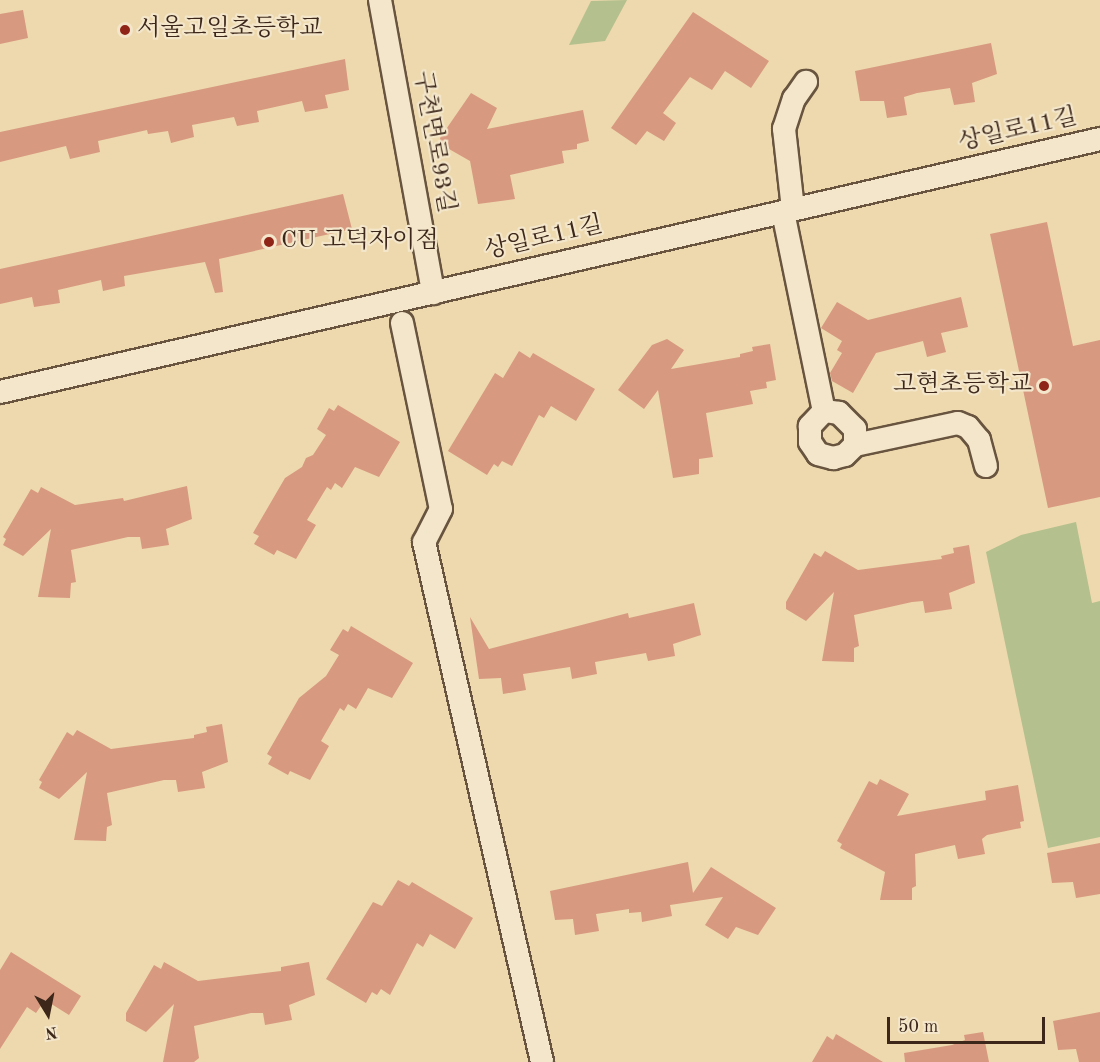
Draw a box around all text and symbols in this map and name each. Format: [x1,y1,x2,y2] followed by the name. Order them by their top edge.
[137,16,322,44] place label: 서울고일초등학교
[118,23,132,37] marker: 서울고일초등학교
[406,69,460,215] street label: 구천면로93길
[956,103,1080,159] street label: 상일로11길
[482,211,606,267] street label: 상일로11길
[281,228,438,256] place label: CU 고덕자이점
[262,235,276,249] marker: CU 고덕자이점
[893,372,1032,400] place label: 고현초등학교
[1037,379,1051,393] marker: 고현초등학교
[18,984,78,1044] north arrow
[890,1005,1048,1043] scale bar
[898,1018,938,1036] text: 50 m
[44,1023,59,1041] text: N

